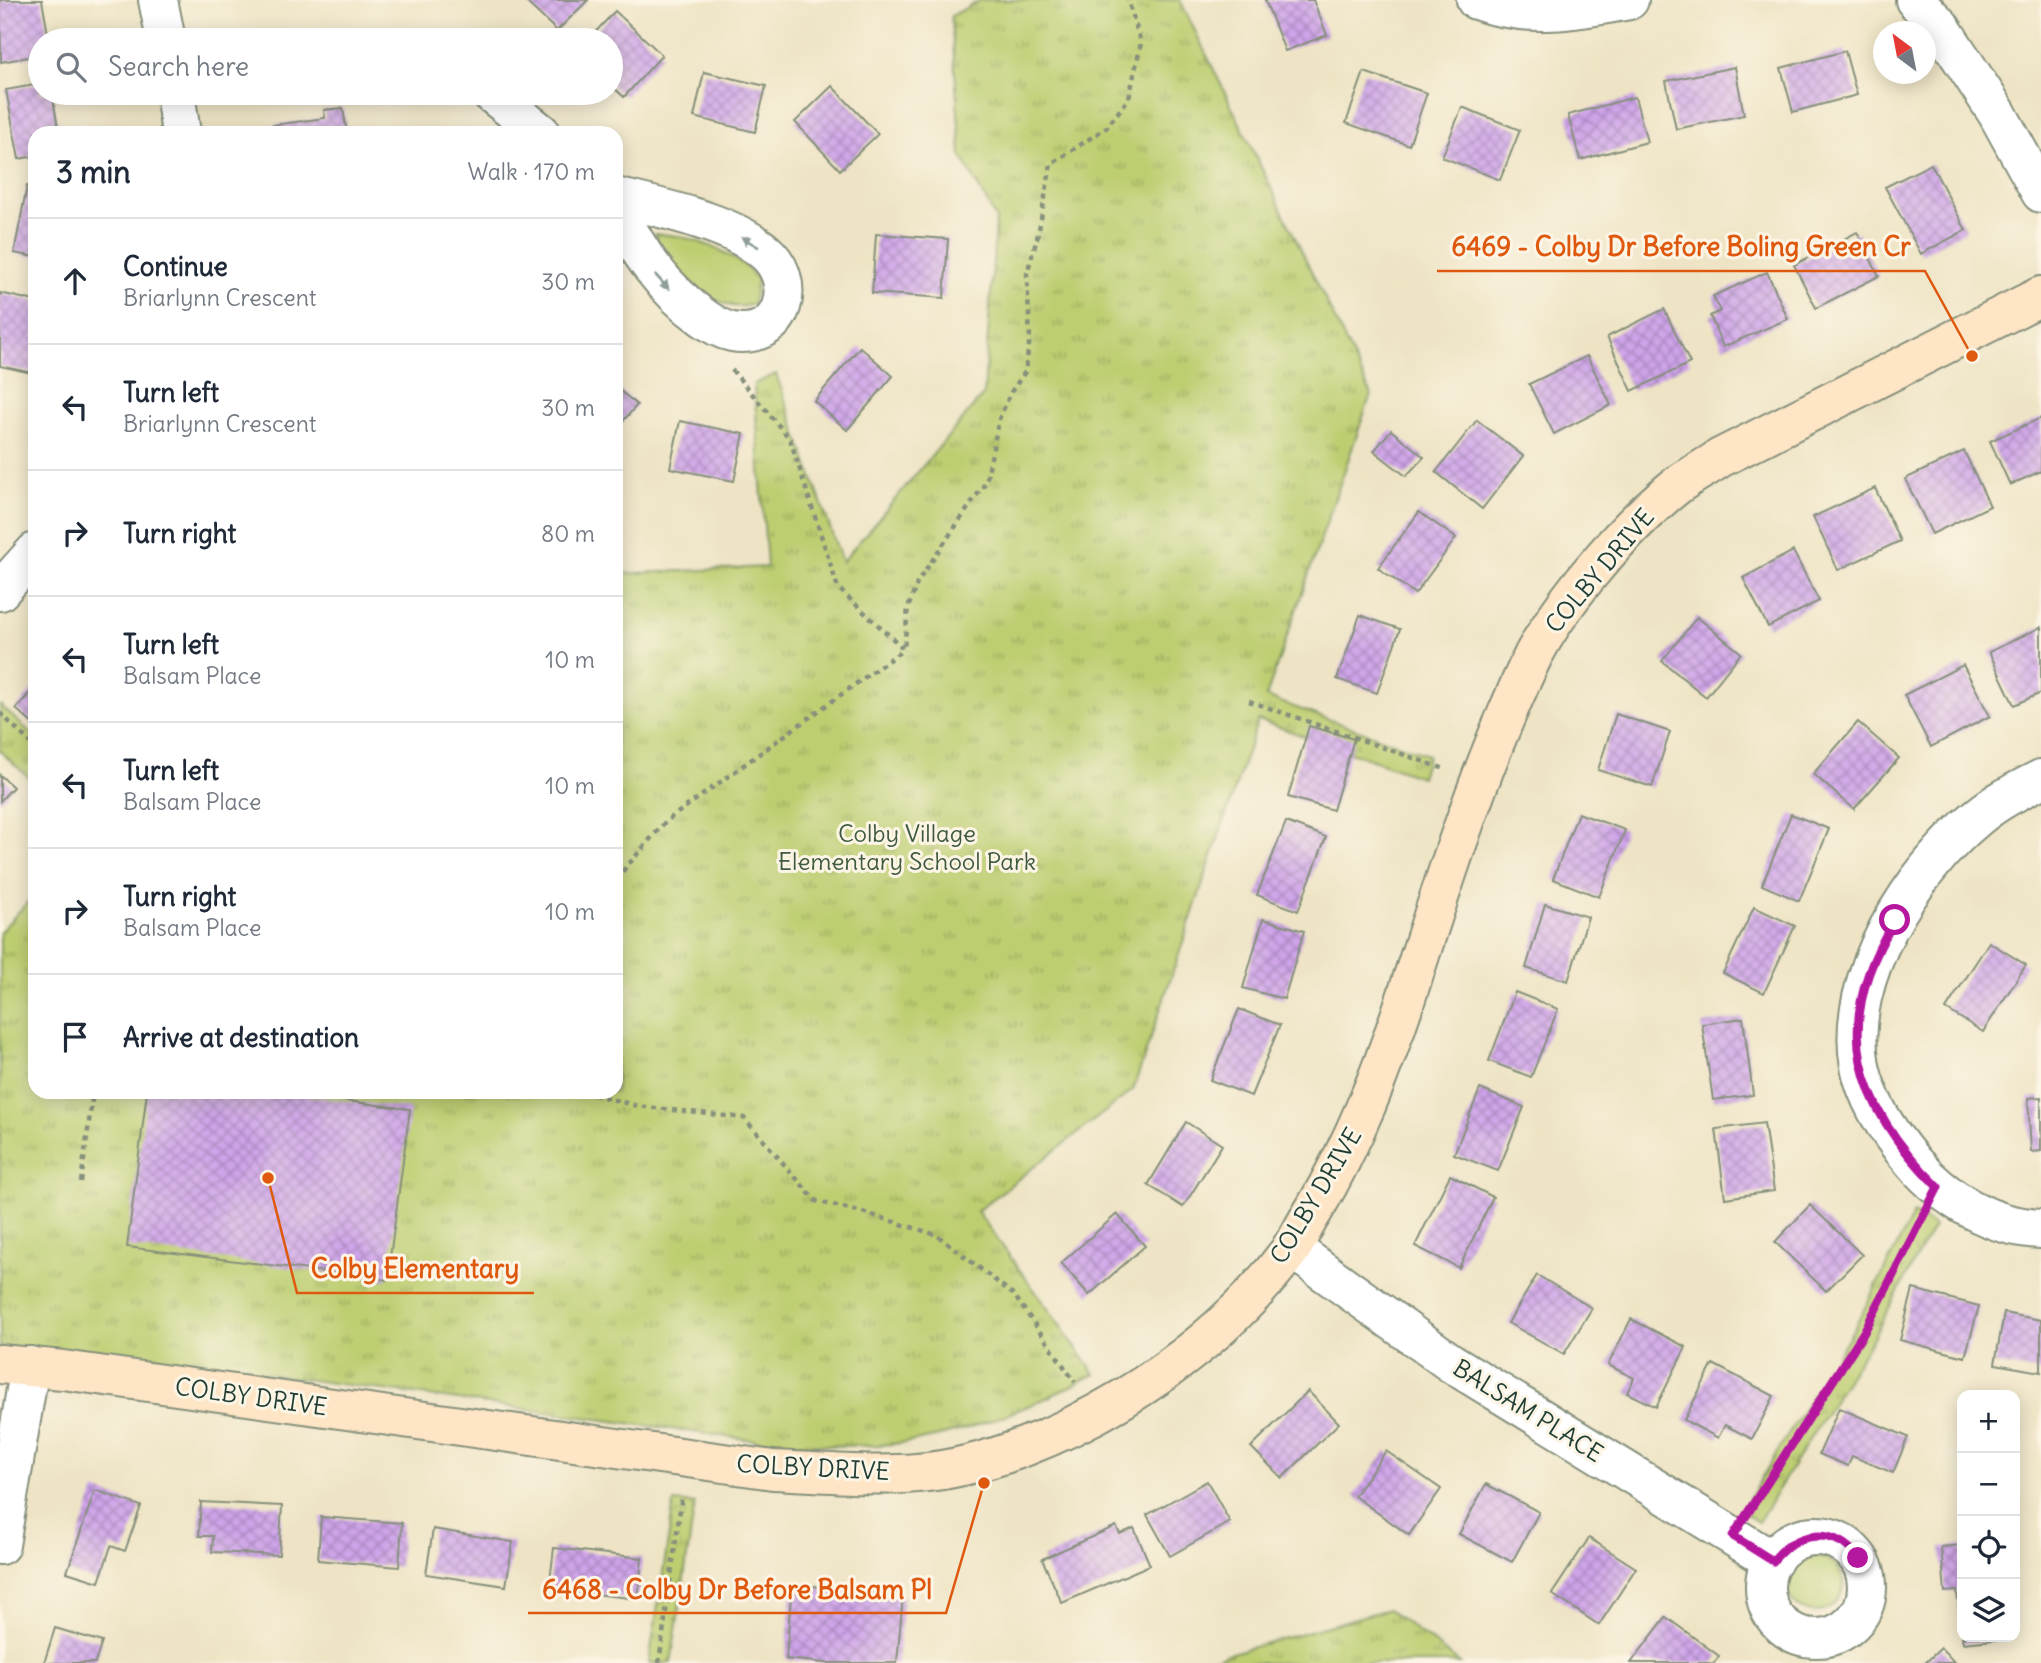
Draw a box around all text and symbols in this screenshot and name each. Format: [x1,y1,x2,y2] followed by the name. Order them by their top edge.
[1873,21,1936,84] north arrow
[28,28,623,105] search box
[52,48,90,86] icon: search
[108,50,249,83] text: Search here
[56,153,131,191] text: 3 min
[468,157,595,186] text: Walk · 170 m
[1437,224,1925,271] callout: 6469 - Colby Dr Before Boling Green Cr
[1451,230,1911,263] text: 6469 - Colby Dr Before Boling Green Cr
[740,236,759,248] one-way arrow
[123,250,228,283] text: Continue
[56,262,94,300] icon: ahead
[541,267,595,296] text: 30 m
[654,273,670,290] one-way arrow
[123,283,317,312] text: Briarlynn Crescent
[123,376,219,409] text: Turn left
[56,388,94,426] icon: left
[541,393,595,422] text: 30 m
[123,409,317,438] text: Briarlynn Crescent
[1538,502,1660,639] street label: COLBY DRIVE
[56,514,94,552] icon: right
[123,517,236,550] text: Turn right
[541,519,595,548] text: 80 m
[123,628,219,661] text: Turn left
[56,640,94,678] icon: left
[545,645,595,674] text: 10 m
[123,661,261,690] text: Balsam Place
[123,754,219,787] text: Turn left
[56,766,94,804] icon: left
[545,771,595,800] text: 10 m
[123,787,261,816] text: Balsam Place
[778,818,1036,876] park label: Colby Village Elementary School Park
[123,880,236,913] text: Turn right
[56,892,94,930] icon: right
[545,897,595,926] text: 10 m
[1879,904,1910,935] route start
[123,913,261,942] text: Balsam Place
[56,1018,94,1056] icon: arrive
[123,1021,359,1054] text: Arrive at destination
[1263,1122,1367,1269] street label: COLBY DRIVE
[297,1246,534,1293] callout: Colby Elementary
[311,1252,519,1285] text: Colby Elementary
[1448,1352,1609,1468] street label: BALSAM PLACE
[173,1370,329,1422] street label: COLBY DRIVE
[1957,1390,2020,1642] map controls
[1957,1390,2020,1453] button: +
[736,1448,890,1486] street label: COLBY DRIVE
[1957,1453,2020,1516] button: −
[1957,1516,2020,1579] button: locate
[1842,1542,1873,1573] route end
[528,1566,946,1613] callout: 6468 - Colby Dr Before Balsam Pl
[542,1573,932,1606] text: 6468 - Colby Dr Before Balsam Pl
[1957,1579,2020,1642] button: layers

